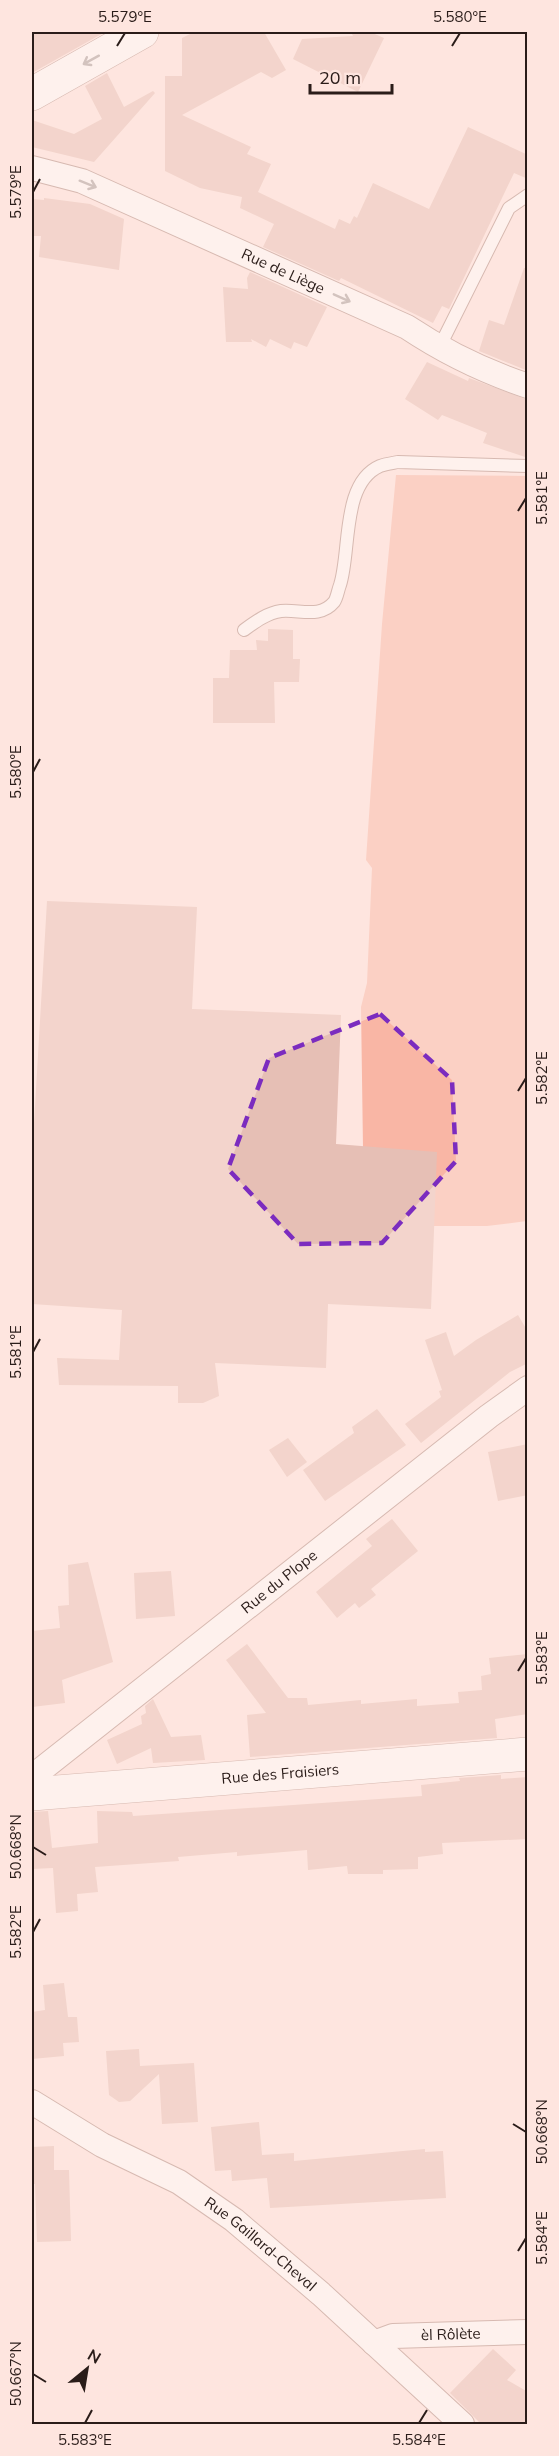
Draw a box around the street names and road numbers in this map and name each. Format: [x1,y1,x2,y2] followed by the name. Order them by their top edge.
[239,244,328,298] street label: Rue de Liège
[237,1545,321,1617] street label: Rue du Plope
[221,1759,340,1788] street label: Rue des Fraisiers
[201,2192,321,2295] street label: Rue Gaillard-Cheval
[421,2323,481,2344] street label: èl Rôlète

